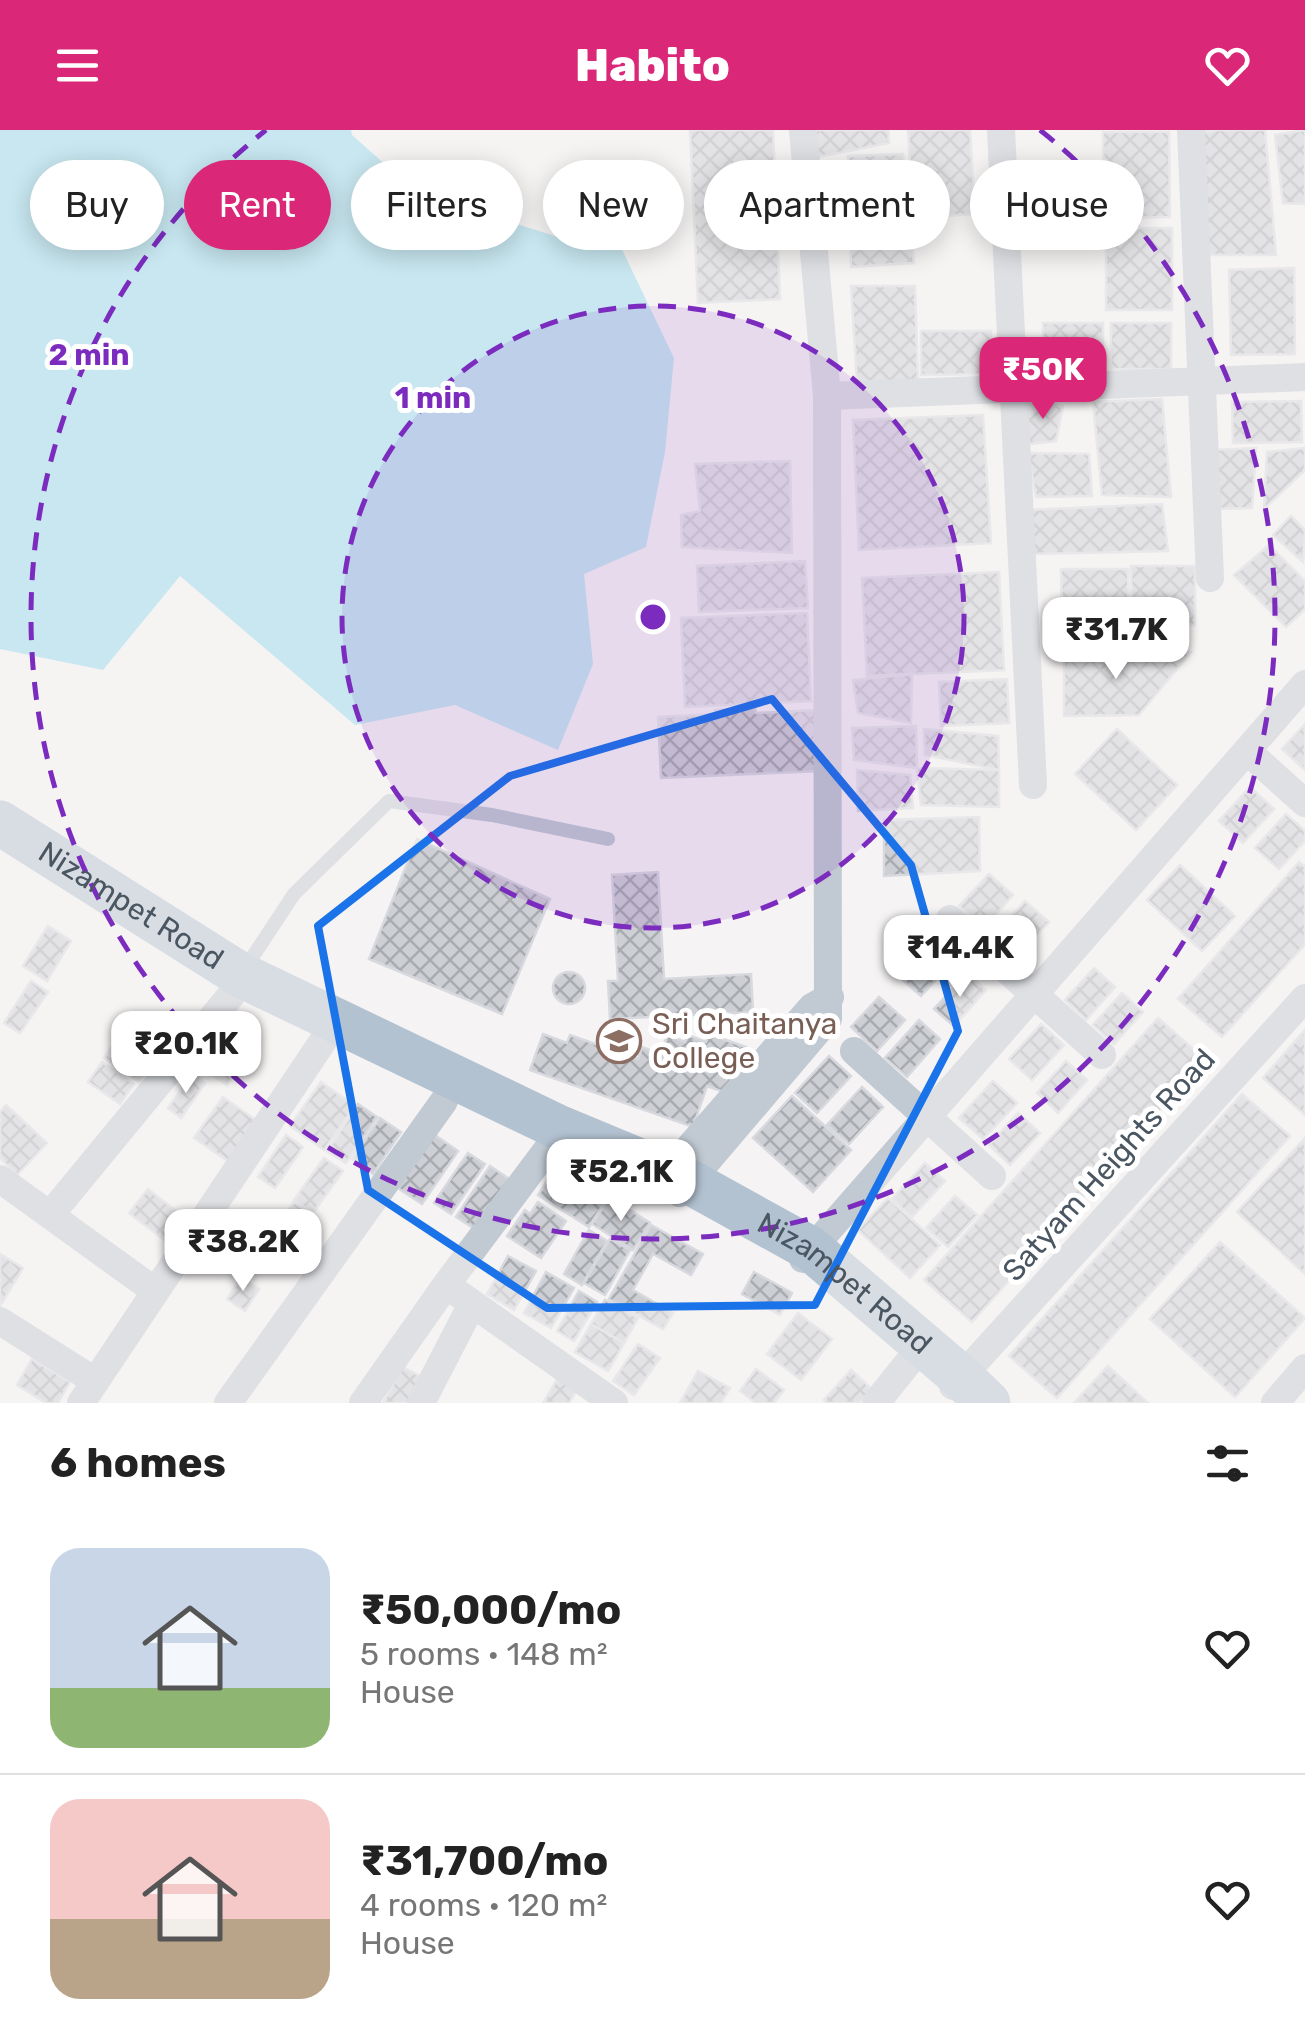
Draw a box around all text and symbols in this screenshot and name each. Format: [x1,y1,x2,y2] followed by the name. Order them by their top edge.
[50,38,105,93] icon: menu
[1200,38,1255,93] icon: heart
[575,39,730,92] text: Habito
[30,160,164,250] chip: Buy
[184,160,331,250] chip: Rent
[351,160,523,250] chip: Filters
[543,160,684,250] chip: New
[704,160,950,250] chip: Apartment
[970,160,1144,250] chip: House
[48,337,130,373] text: 2 min
[984,337,1102,422] pin: ₹50K
[1002,350,1084,388] text: ₹50K
[395,380,471,416] text: 1 min
[1035,597,1197,682] pin: ₹31.7K
[635,599,671,635] centre of rings
[1064,610,1168,648] text: ₹31.7K
[32,834,230,977] street label: Nizampet Road
[879,915,1041,1000] pin: ₹14.4K
[906,928,1014,966] text: ₹14.4K
[652,1006,837,1076] place label: Sri Chaitanya College
[105,1011,267,1096] pin: ₹20.1K
[596,1018,642,1064] school or university icon: Sri Chaitanya College
[133,1024,239,1062] text: ₹20.1K
[995,1041,1223,1289] street label: Satyam Heights Road
[540,1139,702,1224] pin: ₹52.1K
[569,1152,673,1190] text: ₹52.1K
[751,1205,939,1362] street label: Nizampet Road
[162,1209,324,1294] pin: ₹38.2K
[187,1222,299,1260] text: ₹38.2K
[1200,1436,1255,1491] icon: filters
[50,1438,226,1488] text: 6 homes
[360,1585,621,1635] text: ₹50,000/mo
[130,1588,250,1708] icon: home
[1200,1621,1255,1676] icon: heart
[360,1635,608,1673] text: 5 rooms · 148 m²
[360,1673,455,1711] text: House
[360,1836,608,1886] text: ₹31,700/mo
[130,1839,250,1959] icon: home
[1200,1872,1255,1927] icon: heart
[360,1886,607,1924] text: 4 rooms · 120 m²
[360,1924,455,1962] text: House

